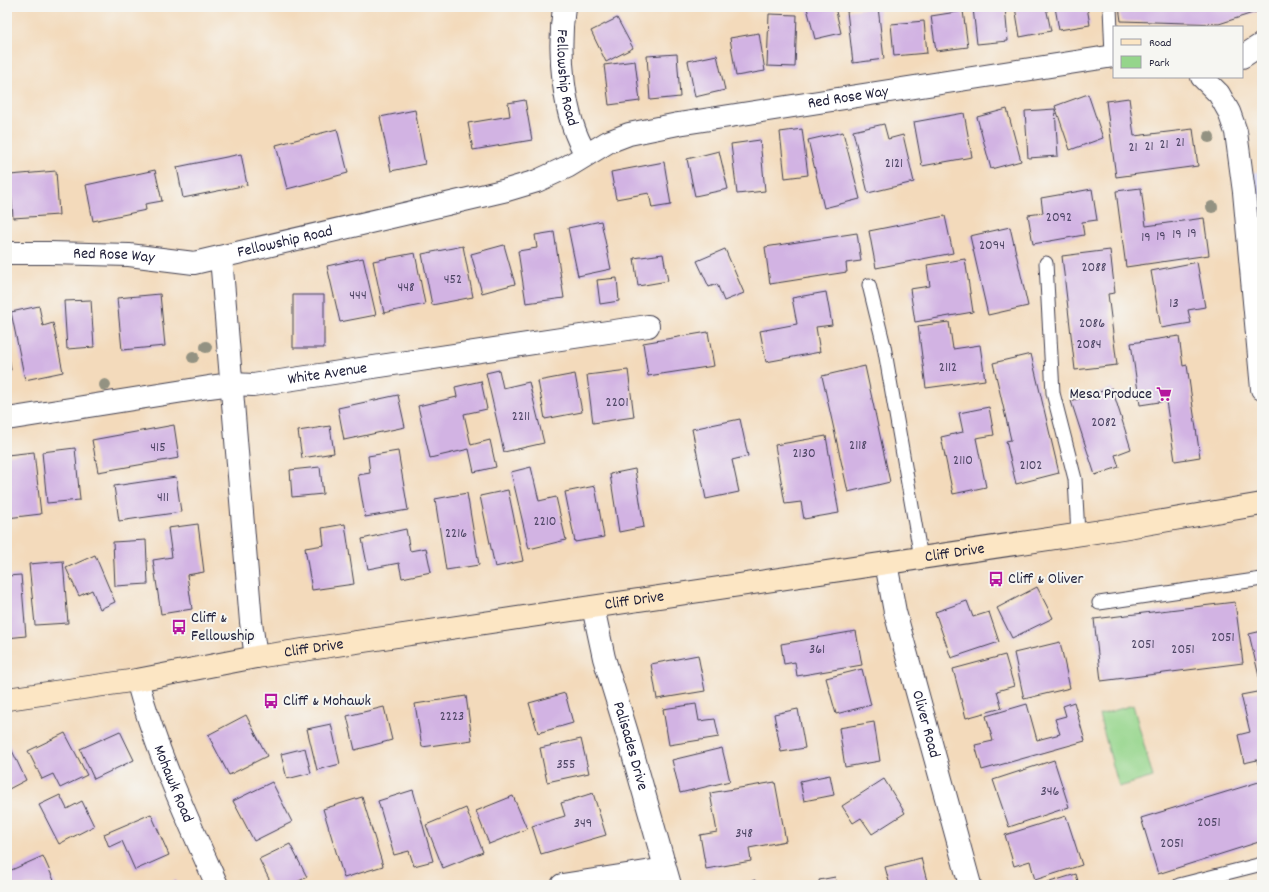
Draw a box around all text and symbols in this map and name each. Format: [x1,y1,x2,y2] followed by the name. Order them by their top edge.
[1113,26,1243,78] legend
[550,29,584,129] street label: Fellowship Road
[1149,35,1171,52] text: Road
[1149,55,1170,72] text: Park
[806,80,891,115] street label: Red Rose Way
[1175,133,1185,153] house number: 21
[1159,135,1169,155] house number: 21
[1144,137,1154,157] house number: 21
[1128,138,1138,158] house number: 21
[885,154,903,174] house number: 2121
[1046,208,1072,228] house number: 2092
[235,220,335,264] street label: Fellowship Road
[1187,224,1197,244] house number: 19
[1172,225,1182,245] house number: 19
[1156,227,1166,247] house number: 19
[1141,228,1151,248] house number: 19
[979,236,1005,256] house number: 2094
[73,242,157,270] street label: Red Rose Way
[1082,258,1107,278] house number: 2088
[444,270,462,290] house number: 452
[397,278,415,298] house number: 448
[349,286,367,306] house number: 444
[1169,294,1179,314] house number: 13
[1079,314,1105,334] house number: 2086
[1076,335,1102,355] house number: 2084
[286,357,369,391] street label: White Avenue
[939,358,957,378] house number: 2112
[1069,383,1152,406] place label: Mesa Produce
[1155,385,1173,403] supermarket icon: Mesa Produce
[606,393,628,413] house number: 2201
[512,407,530,427] house number: 2211
[1091,413,1117,433] house number: 2082
[849,436,867,456] house number: 2118
[150,438,166,458] house number: 415
[792,444,816,464] house number: 2130
[953,451,973,471] house number: 2110
[1020,456,1042,476] house number: 2102
[157,488,169,508] house number: 411
[534,512,556,532] house number: 2210
[445,524,467,544] house number: 2216
[923,537,986,569] street label: Cliff Drive
[1008,568,1083,591] place label: Cliff & Oliver
[987,570,1005,588] bus stop icon: Cliff & Oliver
[603,585,666,616] street label: Cliff Drive
[191,607,255,648] place label: Cliff & Fellowship
[170,618,188,636] bus stop icon: Cliff & Fellowship
[1211,628,1235,648] house number: 2051
[282,633,345,664] street label: Cliff Drive
[1131,635,1155,655] house number: 2051
[809,640,825,660] house number: 361
[1171,640,1195,660] house number: 2051
[906,688,946,760] street label: Oliver Road
[283,690,371,713] place label: Cliff & Mohawk
[262,692,280,710] bus stop icon: Cliff & Mohawk
[606,699,654,793] street label: Palisades Drive
[440,707,464,727] house number: 2223
[147,742,199,826] street label: Mohawk Road
[556,755,576,775] house number: 355
[1041,782,1060,802] house number: 346
[1197,813,1221,833] house number: 2051
[574,814,592,834] house number: 349
[735,824,753,844] house number: 348
[1160,834,1184,854] house number: 2051

